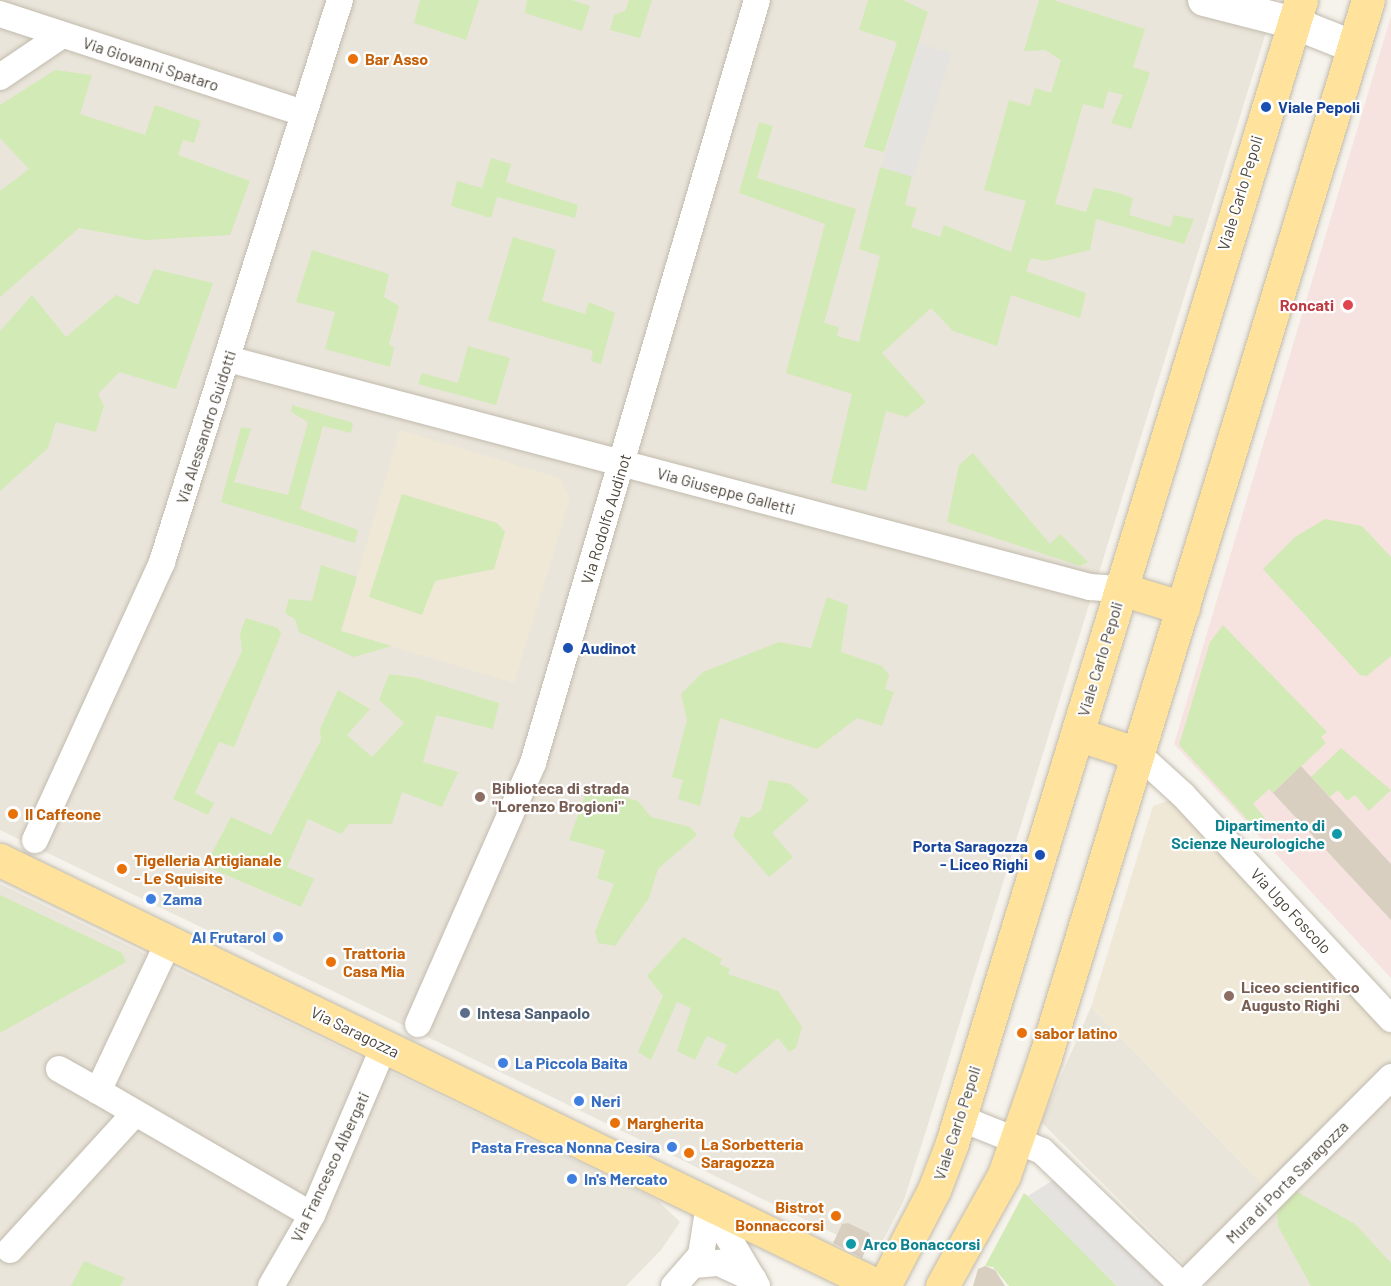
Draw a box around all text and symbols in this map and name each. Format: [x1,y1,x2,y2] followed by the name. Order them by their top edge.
[80,33,222,95] street label: Via Giovanni Spataro
[365,49,428,69] place label: Bar Asso
[346,52,360,66] marker: Bar Asso
[1278,97,1360,117] place label: Viale Pepoli
[1259,100,1273,114] marker: Viale Pepoli
[1213,133,1267,253] street label: Viale Carlo Pepoli
[1280,295,1334,315] place label: Roncati
[1339,296,1357,314] marker: Roncati
[172,348,240,506] street label: Via Alessandro Guidotti
[577,451,635,587] street label: Via Rodolfo Audinot
[655,463,797,519] street label: Via Giuseppe Galletti
[1073,599,1127,719] street label: Viale Carlo Pepoli
[580,638,636,658] place label: Audinot
[561,641,575,655] marker: Audinot
[492,778,629,816] place label: Biblioteca di strada "Lorenzo Brogioni"
[473,790,487,804] marker: Biblioteca di strada "Lorenzo Brogioni"
[25,804,101,824] place label: Il Caffeone
[6,807,20,821] marker: Il Caffeone
[1171,815,1325,853] place label: Dipartimento di Scienze Neurologiche
[1330,827,1344,841] marker: Dipartimento di Scienze Neurologiche
[913,836,1028,874] place label: Porta Saragozza - Liceo Righi
[1033,848,1047,862] marker: Porta Saragozza - Liceo Righi
[134,850,282,888] place label: Tigelleria Artigianale - Le Squisite
[115,862,129,876] marker: Tigelleria Artigianale - Le Squisite
[1246,864,1336,958] street label: Via Ugo Foscolo
[163,889,202,909] place label: Zama
[144,892,158,906] marker: Zama
[192,927,266,947] place label: Al Frutarol
[271,930,285,944] marker: Al Frutarol
[343,943,405,981] place label: Trattoria Casa Mia
[324,955,338,969] marker: Trattoria Casa Mia
[1241,977,1360,1015] place label: Liceo scientifico Augusto Righi
[1222,989,1236,1003] marker: Liceo scientifico Augusto Righi
[308,1002,402,1062] street label: Via Saragozza
[477,1003,590,1023] place label: Intesa Sanpaolo
[458,1006,472,1020] marker: Intesa Sanpaolo
[1034,1023,1118,1043] place label: sabor latino
[1015,1026,1029,1040] marker: sabor latino
[515,1053,628,1073] place label: La Piccola Baita
[496,1056,510,1070] marker: La Piccola Baita
[929,1063,985,1183] street label: Viale Carlo Pepoli
[287,1089,373,1245] street label: Via Francesco Albergati
[591,1091,621,1111] place label: Neri
[572,1094,586,1108] marker: Neri
[627,1113,704,1133] place label: Margherita
[608,1116,622,1130] marker: Margherita
[1222,1117,1352,1247] street label: Mura di Porta Saragozza
[701,1134,803,1172] place label: La Sorbetteria Saragozza
[471,1137,660,1157] place label: Pasta Fresca Nonna Cesira
[665,1140,679,1154] marker: Pasta Fresca Nonna Cesira
[682,1146,696,1160] marker: La Sorbetteria Saragozza
[584,1169,668,1189] place label: In's Mercato
[565,1172,579,1186] marker: In's Mercato
[735,1197,824,1235] place label: Bistrot Bonnaccorsi
[829,1209,843,1223] marker: Bistrot Bonnaccorsi
[863,1234,980,1254] place label: Arco Bonaccorsi
[844,1237,858,1251] marker: Arco Bonaccorsi

